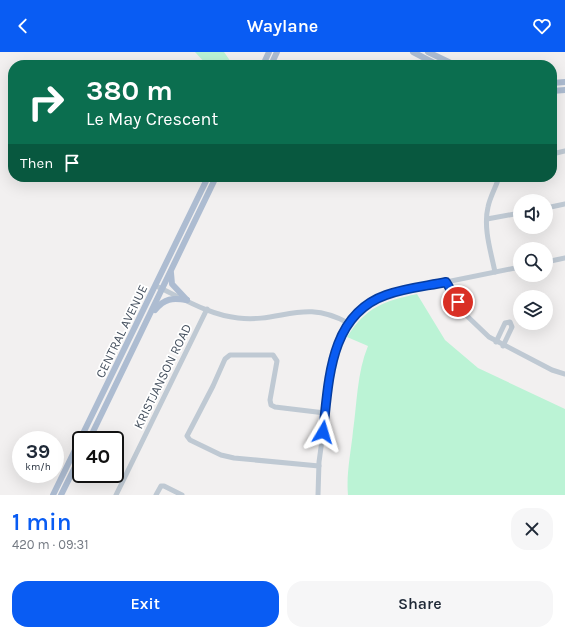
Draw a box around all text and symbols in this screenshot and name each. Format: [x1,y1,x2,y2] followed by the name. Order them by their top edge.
[12,15,34,37] icon: back
[247,15,318,37] text: Waylane
[531,15,553,37] icon: heart
[86,74,173,107] text: 380 m
[20,76,72,128] icon: right
[86,108,218,130] text: Le May Crescent
[61,152,83,174] icon: arrive
[20,154,53,172] text: Then
[513,194,553,330] map controls
[513,194,553,234] button: sound
[513,242,553,282] button: search
[92,282,150,380] street label: CENTRAL AVENUE
[441,285,475,319] pin
[513,290,553,330] button: layers
[447,291,469,313] icon: arrive
[130,321,194,431] street label: KRISTJANSON ROAD
[302,411,344,453] position arrow
[72,431,124,483] speed limit sign: 40
[26,440,50,463] text: 39
[25,461,51,473] text: km/h
[12,508,72,536] text: 1 min
[511,508,553,550] button: close
[12,537,88,552] text: 420 m · 09:31
[12,581,279,627] button: Exit
[287,581,553,627] button: Share

